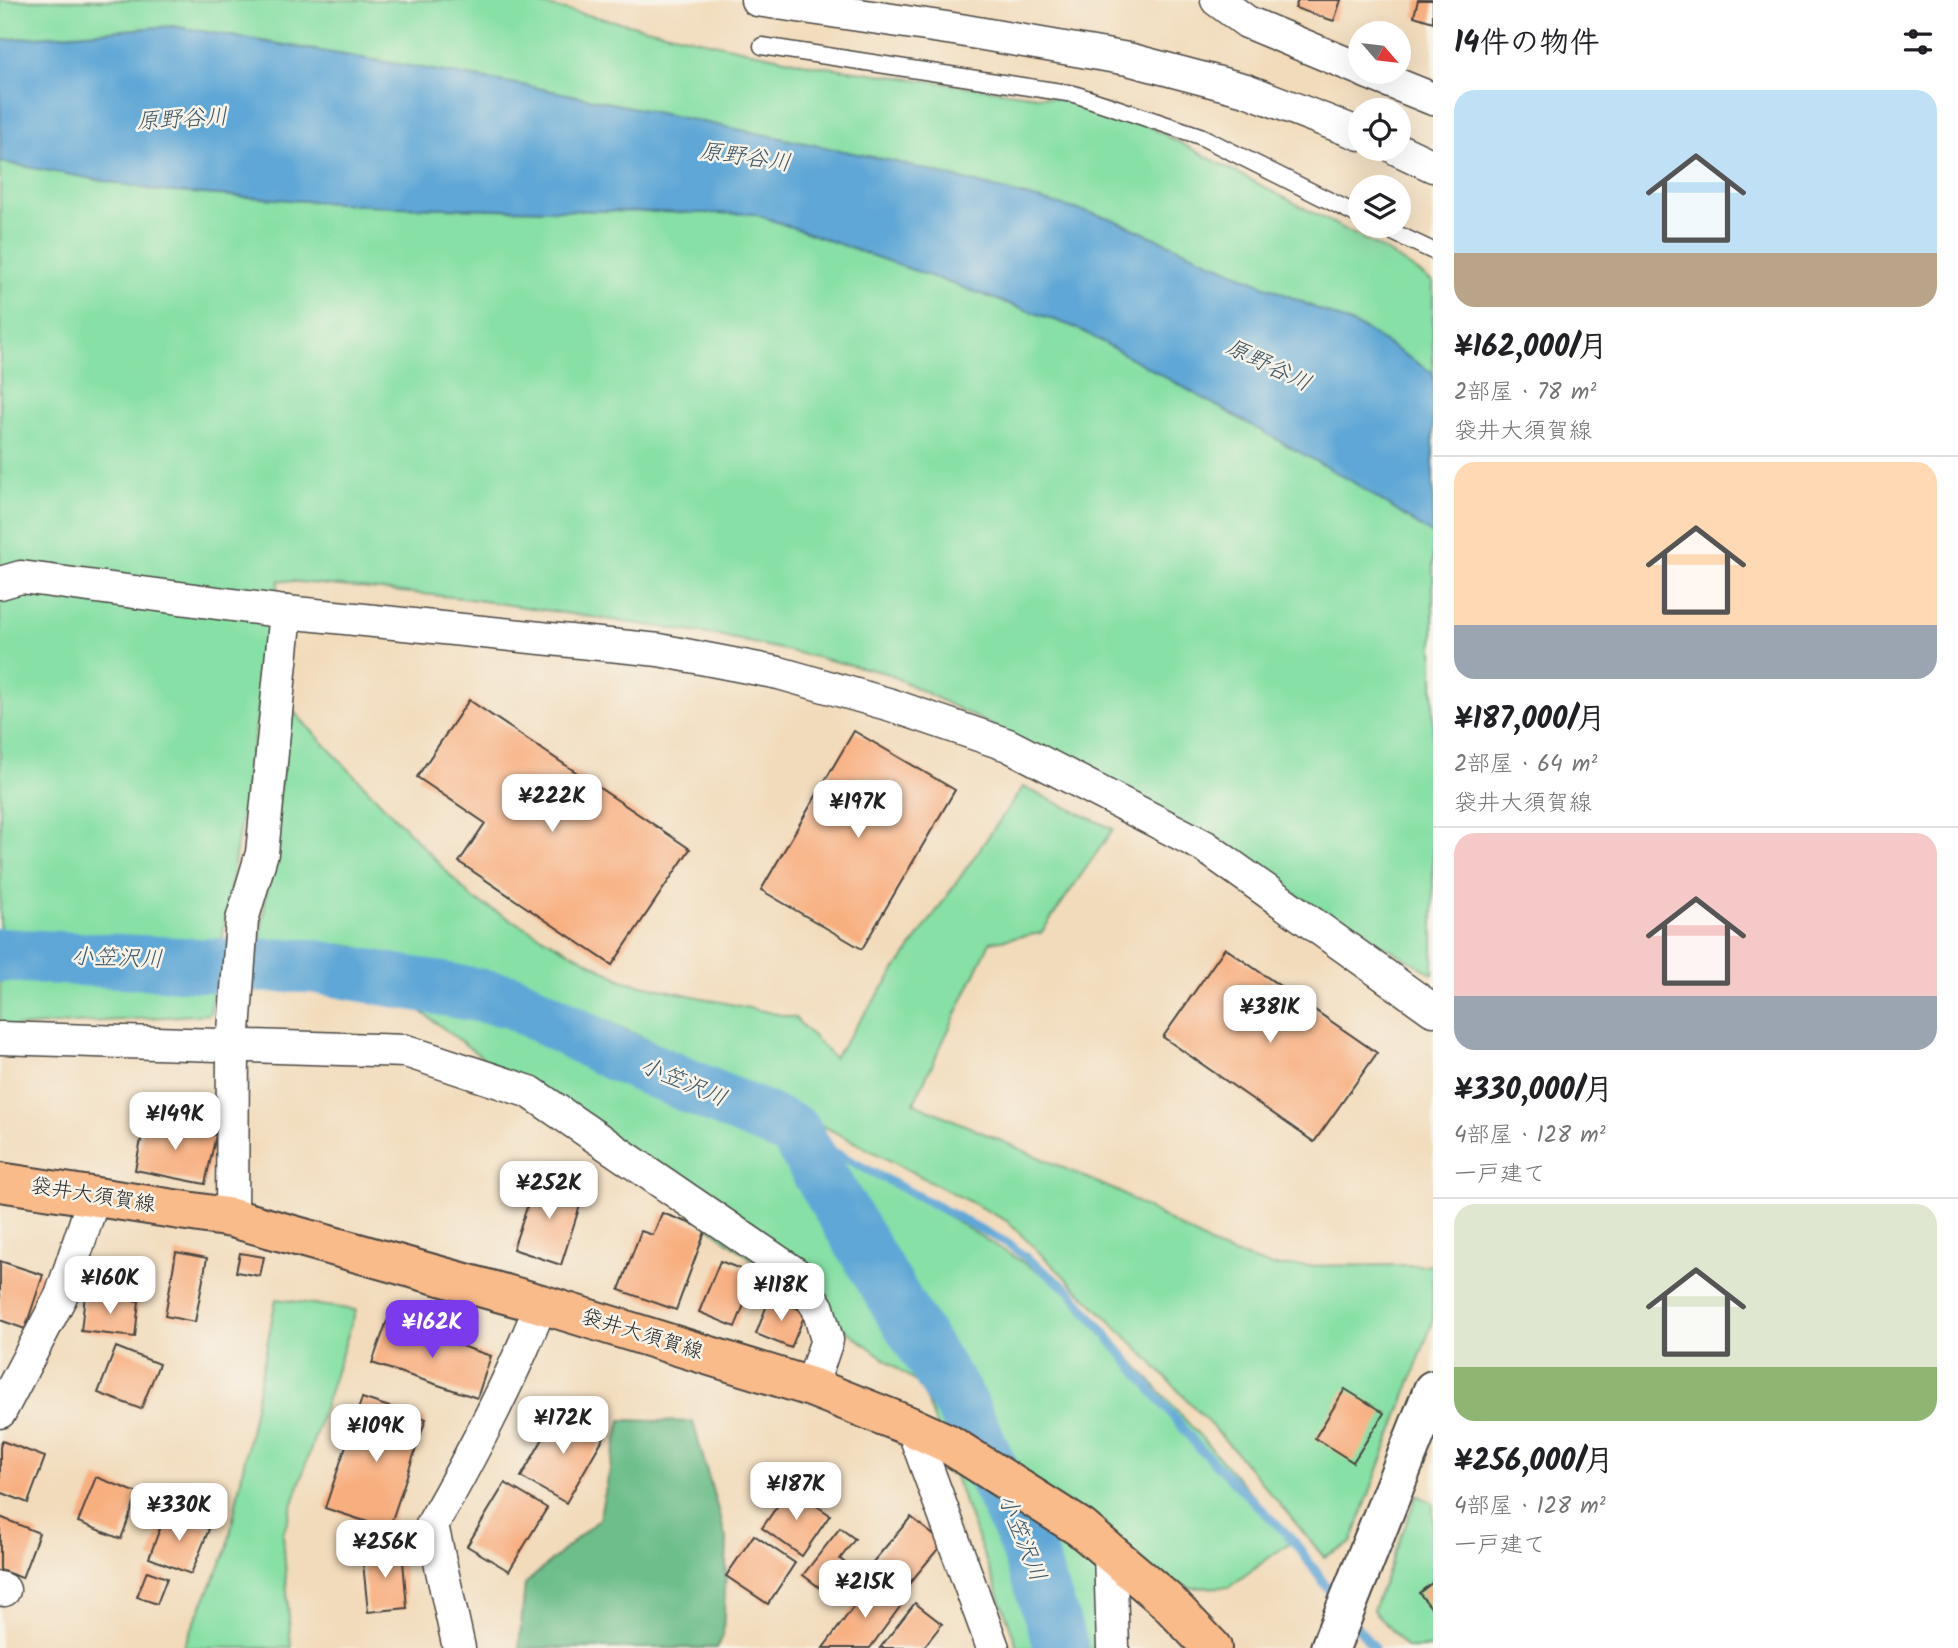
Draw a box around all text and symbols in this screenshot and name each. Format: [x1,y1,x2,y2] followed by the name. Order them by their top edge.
[1454,20,1599,68] text: 14件の物件
[1348,21,1410,84] north arrow
[1348,21,1411,238] map controls
[1899,23,1937,61] icon: filters
[1348,98,1411,161] button: locate
[135,100,229,140] water label: 原野谷川
[697,134,793,182] water label: 原野谷川
[1633,135,1759,261] icon: home
[1348,175,1411,238] button: layers
[1454,324,1608,372] text: ¥162,000/月
[1219,330,1317,402] water label: 原野谷川
[1454,375,1596,411] text: 2部屋 · 78 m²
[1454,414,1592,450] text: 袋井大須賀線
[1633,507,1759,633] icon: home
[1454,696,1606,744] text: ¥187,000/月
[1454,747,1597,783] text: 2部屋 · 64 m²
[503,774,601,834] pin: ¥222K
[518,779,586,815] text: ¥222K
[809,780,907,840] pin: ¥197K
[829,785,887,821] text: ¥197K
[1454,786,1592,822] text: 袋井大須賀線
[1633,878,1759,1004] icon: home
[70,939,164,979] water label: 小笠沢川
[1221,986,1319,1045] pin: ¥381K
[1239,990,1301,1026] text: ¥381K
[634,1048,732,1118] water label: 小笠沢川
[1454,1067,1613,1115] text: ¥330,000/月
[126,1092,224,1152] pin: ¥149K
[145,1097,205,1133] text: ¥149K
[1454,1118,1606,1154] text: 4部屋 · 128 m²
[1454,1157,1546,1193] text: 一戸建て
[500,1162,598,1221] pin: ¥252K
[516,1166,582,1202] text: ¥252K
[28,1170,158,1222] street label: 袋井大須賀線
[1633,1249,1759,1375] icon: home
[61,1256,159,1316] pin: ¥160K
[80,1261,140,1297] text: ¥160K
[732,1264,830,1323] pin: ¥118K
[753,1268,809,1304] text: ¥118K
[383,1300,481,1360] pin: ¥162K
[577,1301,707,1369] street label: 袋井大須賀線
[402,1305,462,1341] text: ¥162K
[514,1396,612,1456] pin: ¥172K
[533,1401,593,1437] text: ¥172K
[327,1404,425,1464] pin: ¥109K
[347,1409,405,1445] text: ¥109K
[1454,1438,1614,1486] text: ¥256,000/月
[747,1462,845,1522] pin: ¥187K
[766,1467,826,1503] text: ¥187K
[130,1484,228,1543] pin: ¥330K
[147,1488,211,1524] text: ¥330K
[987,1489,1055,1587] water label: 小笠沢川
[1454,1489,1606,1525] text: 4部屋 · 128 m²
[336,1520,434,1580] pin: ¥256K
[352,1525,418,1561] text: ¥256K
[1454,1528,1546,1564] text: 一戸建て
[816,1560,914,1620] pin: ¥215K
[835,1565,895,1601] text: ¥215K

